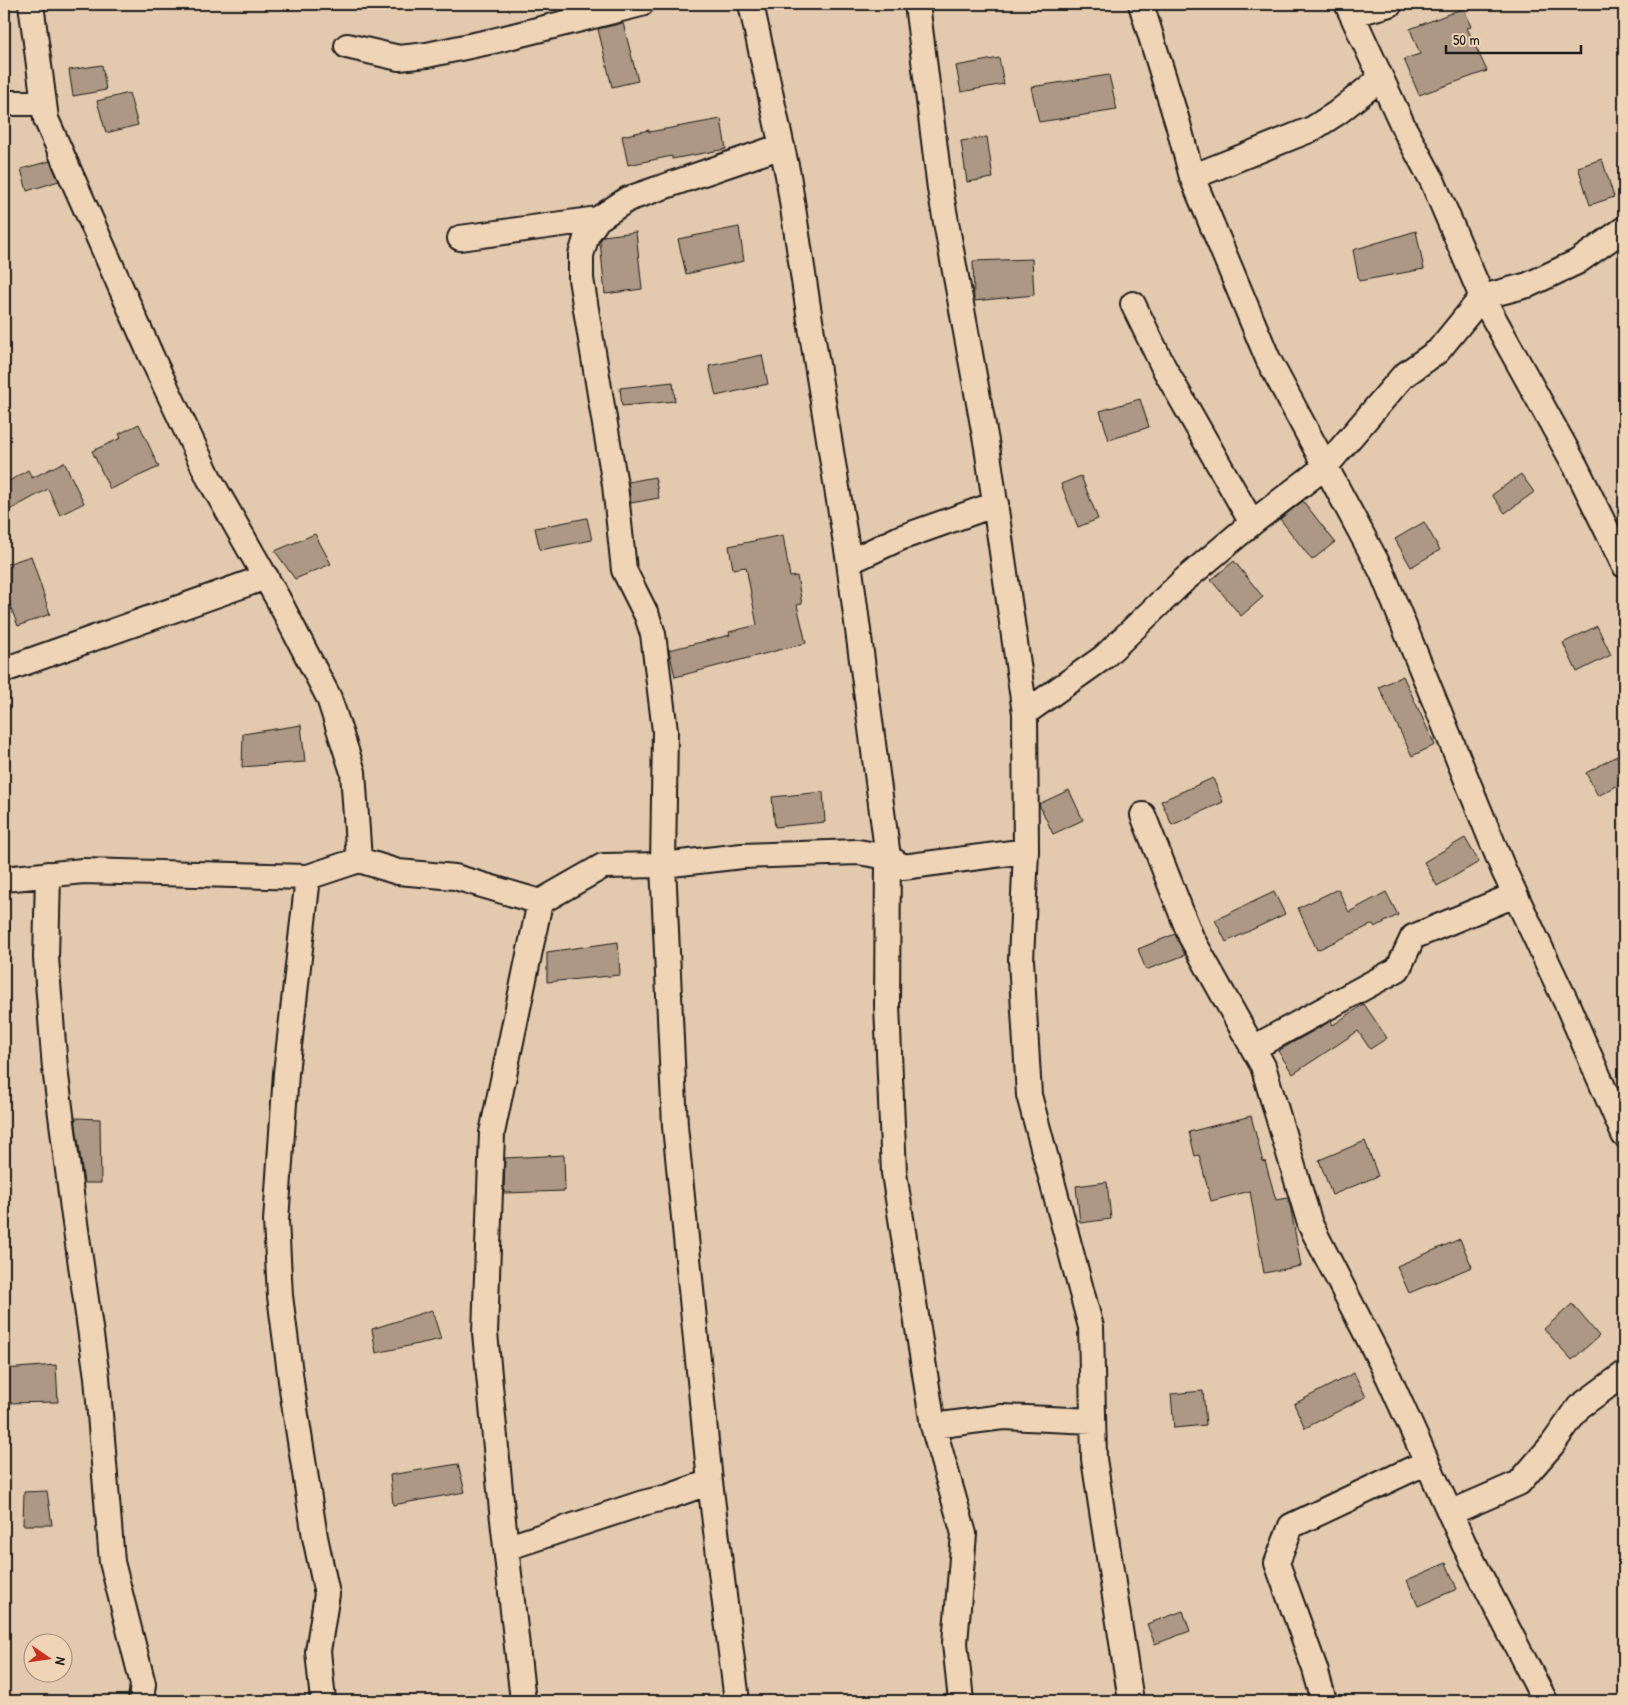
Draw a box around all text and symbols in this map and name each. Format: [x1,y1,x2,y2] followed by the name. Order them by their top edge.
[1446,22,1580,54] scale bar
[1453,29,1480,50] text: 50 m
[22,1632,72,1682] north arrow
[51,1655,71,1667] text: N

